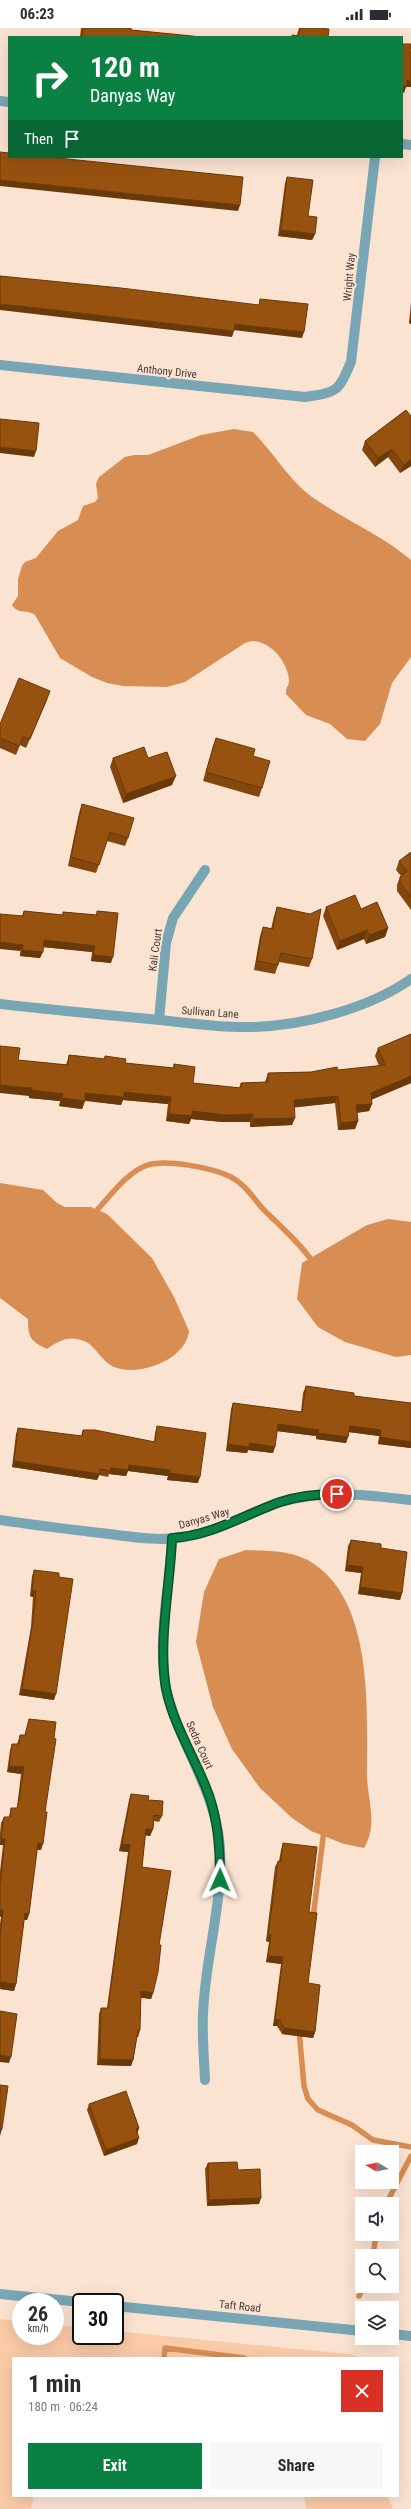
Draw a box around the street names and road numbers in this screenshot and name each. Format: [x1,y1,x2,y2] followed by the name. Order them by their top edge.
[341,252,358,302] street label: Wright Way
[136,362,198,381] street label: Anthony Drive
[146,928,165,972] street label: Kali Court
[181,1004,239,1021] street label: Sullivan Lane
[177,1505,231,1532] street label: Danyas Way
[183,1719,216,1771] street label: Sedra Court
[219,2298,261,2315] street label: Taft Road

